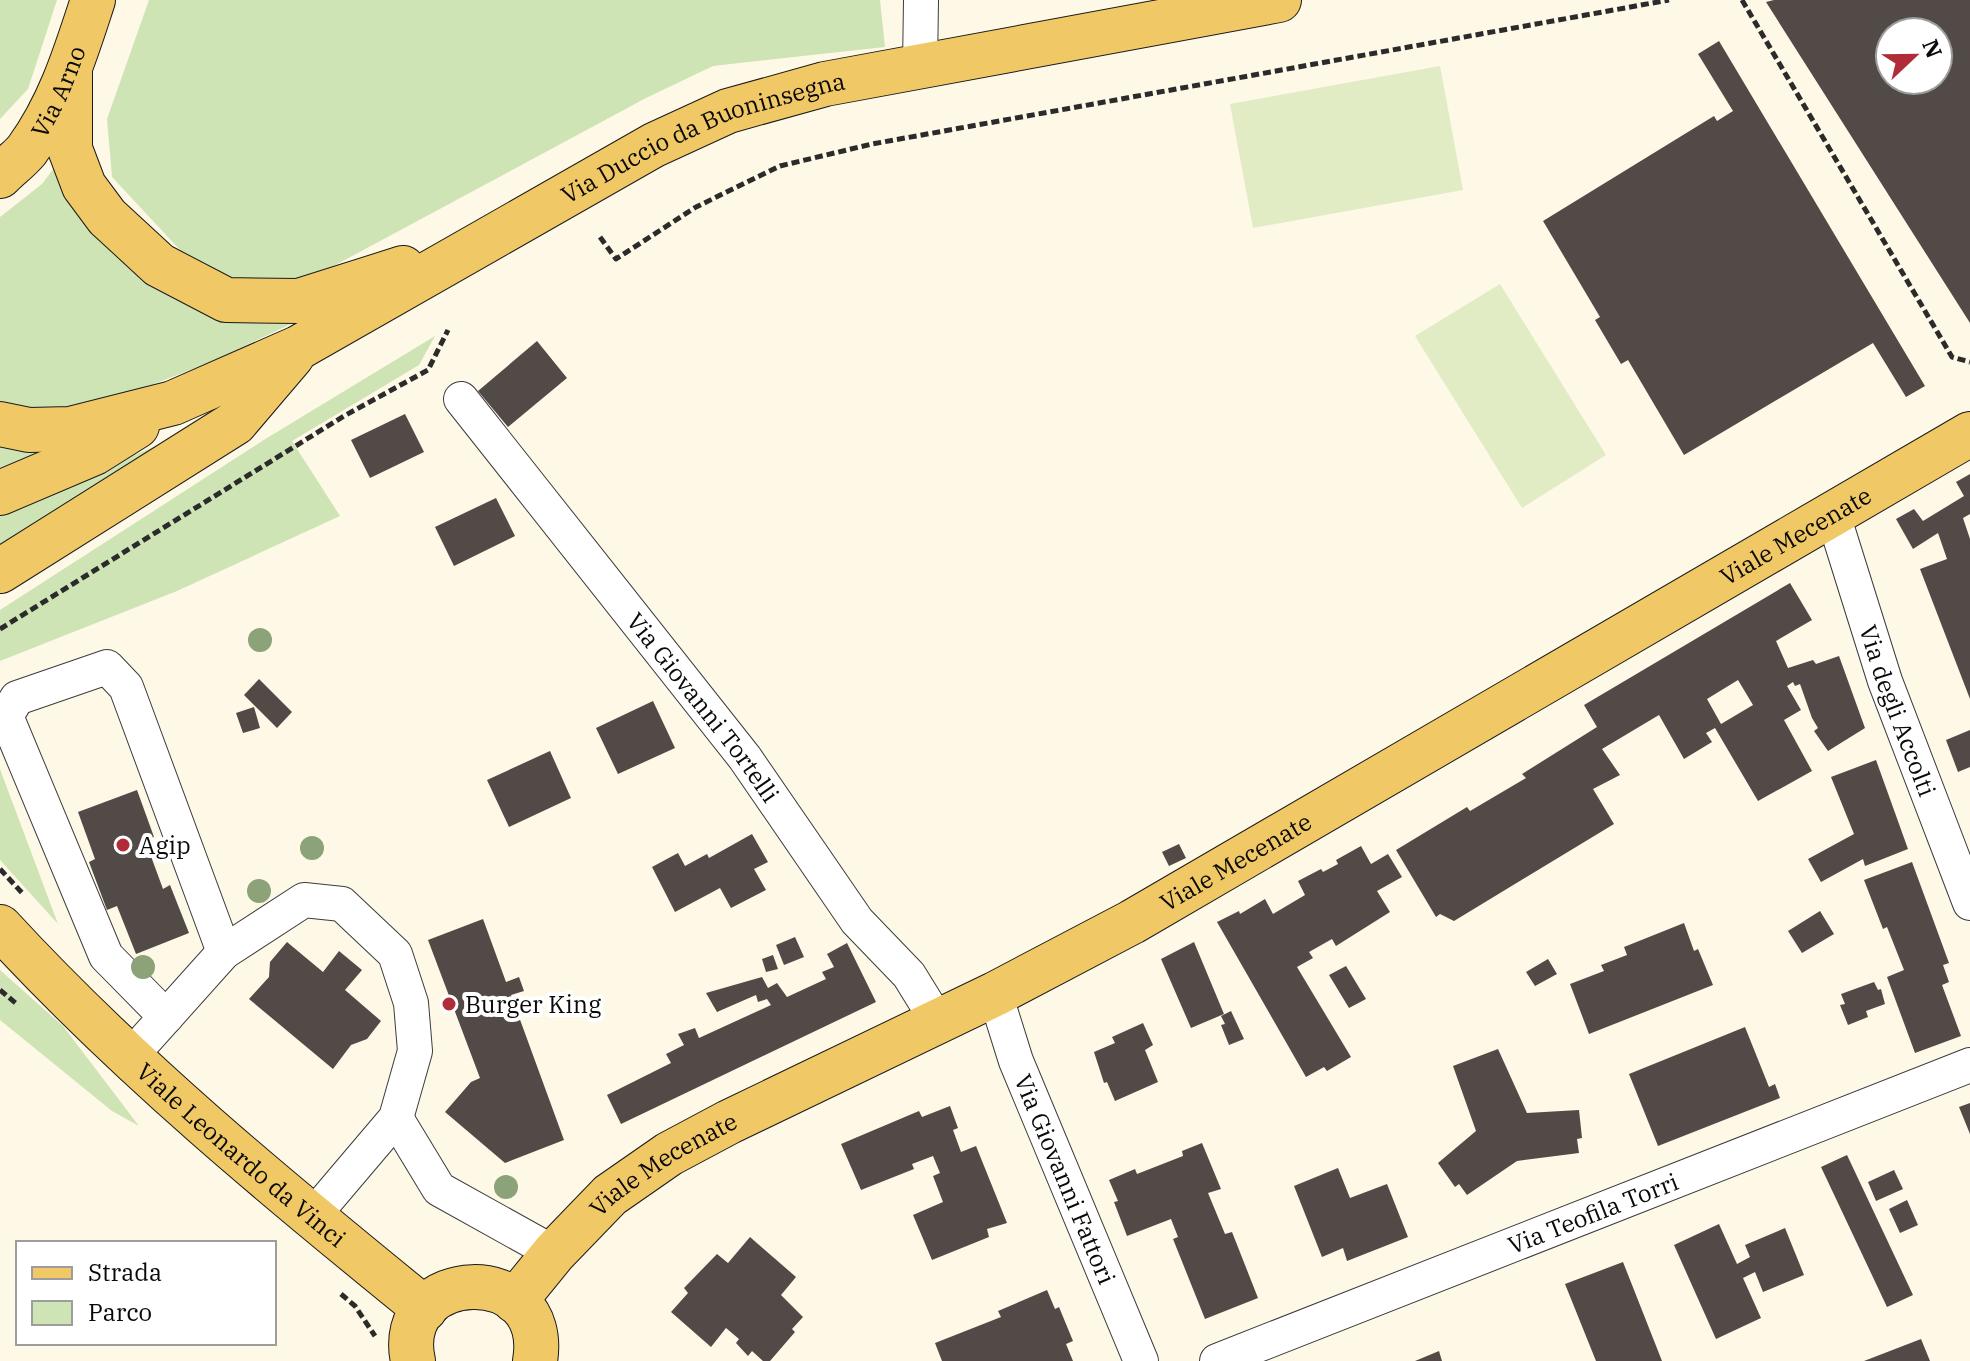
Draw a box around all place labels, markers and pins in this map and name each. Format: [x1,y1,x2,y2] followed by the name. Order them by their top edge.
[139,829,191,861] place label: Agip
[114,836,132,854] marker: Agip
[465,988,601,1020] place label: Burger King
[440,995,458,1013] marker: Burger King

